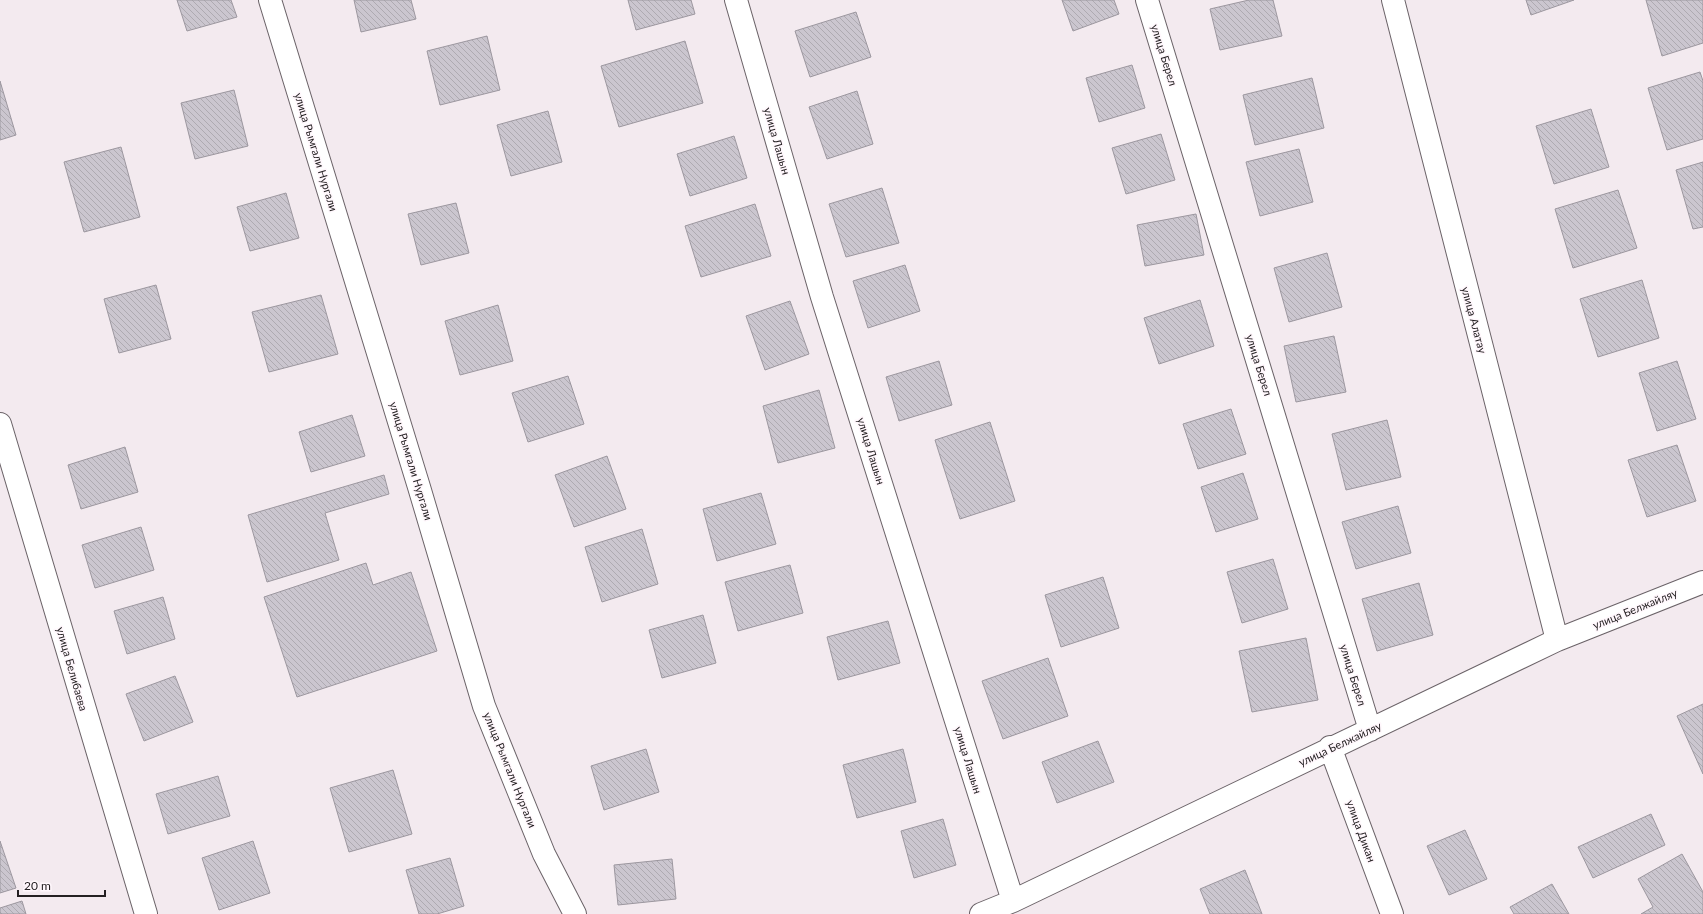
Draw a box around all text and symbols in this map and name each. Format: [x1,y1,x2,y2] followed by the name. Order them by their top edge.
[1149,22,1180,87] street label: улица Берел
[292,91,341,213] street label: улица Рымгали Нургали
[762,106,793,176] street label: улица Лашын
[1459,285,1490,355] street label: улица Алатау
[1244,332,1275,397] street label: улица Берел
[387,400,436,522] street label: улица Рымгали Нургали
[855,416,888,486] street label: улица Лашын
[1591,586,1679,631] street label: улица Белжайляу
[54,625,91,712] street label: улица Белибаева
[1338,642,1369,707] street label: улица Берел
[481,710,540,829] street label: улица Рымгали Нургали
[1296,719,1384,768] street label: улица Белжайляу
[952,725,985,795] street label: улица Лашын
[1344,798,1379,864] street label: улица Дикан
[18,872,105,898] scale bar
[24,878,51,893] text: 20 m

